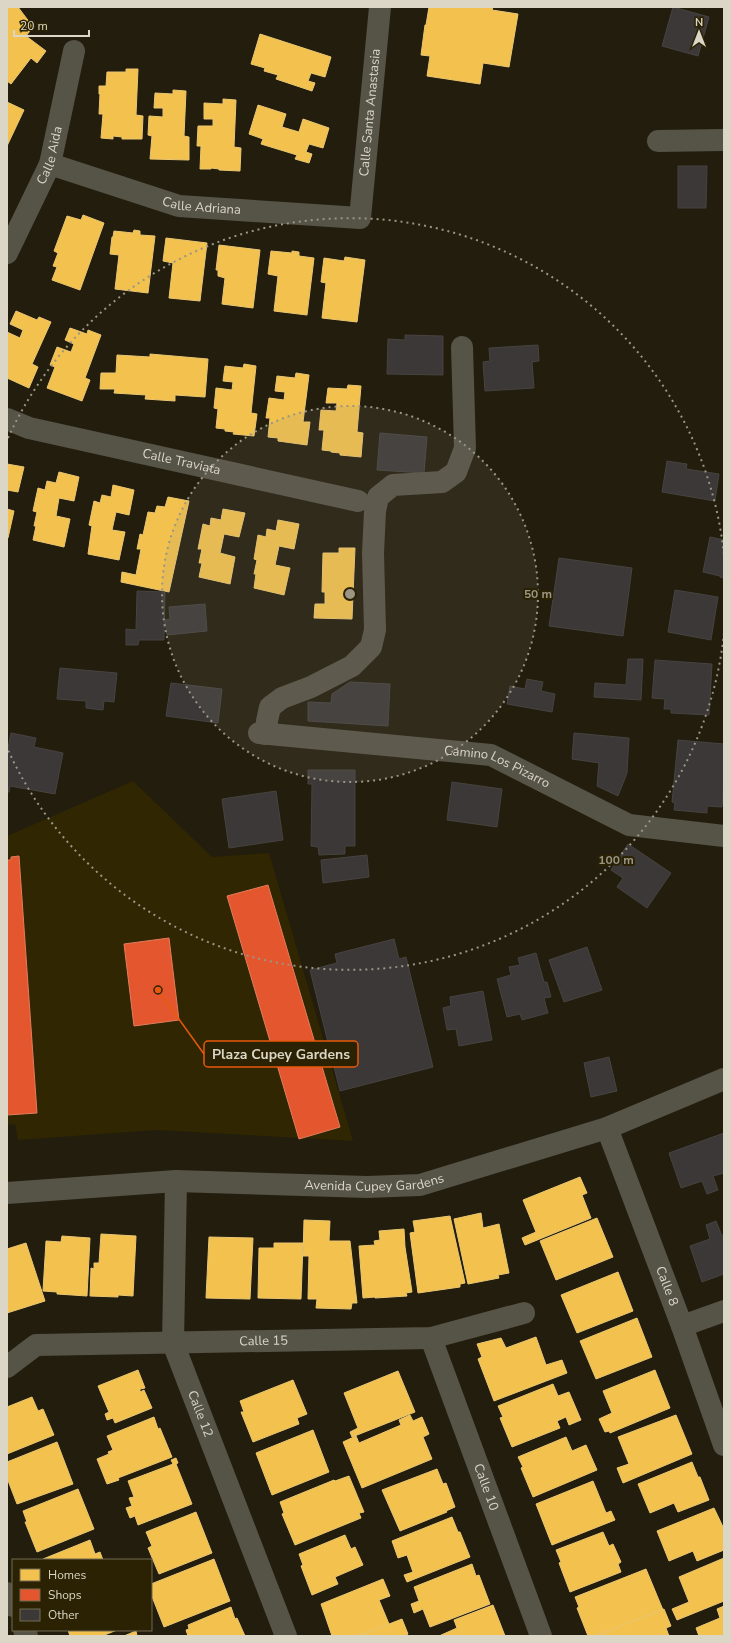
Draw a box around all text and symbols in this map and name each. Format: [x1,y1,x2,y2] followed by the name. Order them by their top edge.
[14,12,89,38] scale bar
[679,12,719,52] north arrow
[695,15,703,30] text: N
[20,18,48,34] text: 20 m
[355,48,385,177] street label: Calle Santa Anastasia
[32,125,67,188] street label: Calle Aida
[160,192,241,219] street label: Calle Adriana
[141,444,222,479] street label: Calle Traviata
[524,586,552,602] text: 50 m
[343,587,357,601] centre of rings
[443,742,553,792] street label: Camino Los Pizarro
[598,852,634,868] text: 100 m
[204,1041,358,1067] callout: Plaza Cupey Gardens
[212,1045,350,1064] text: Plaza Cupey Gardens
[304,1169,446,1196] street label: Avenida Cupey Gardens
[651,1264,683,1309] street label: Calle 8
[239,1332,288,1350] street label: Calle 15
[183,1388,218,1440] street label: Calle 12
[469,1461,503,1513] street label: Calle 10
[12,1559,152,1631] legend
[48,1567,86,1583] text: Homes
[48,1587,82,1603] text: Shops
[48,1607,80,1623] text: Other

